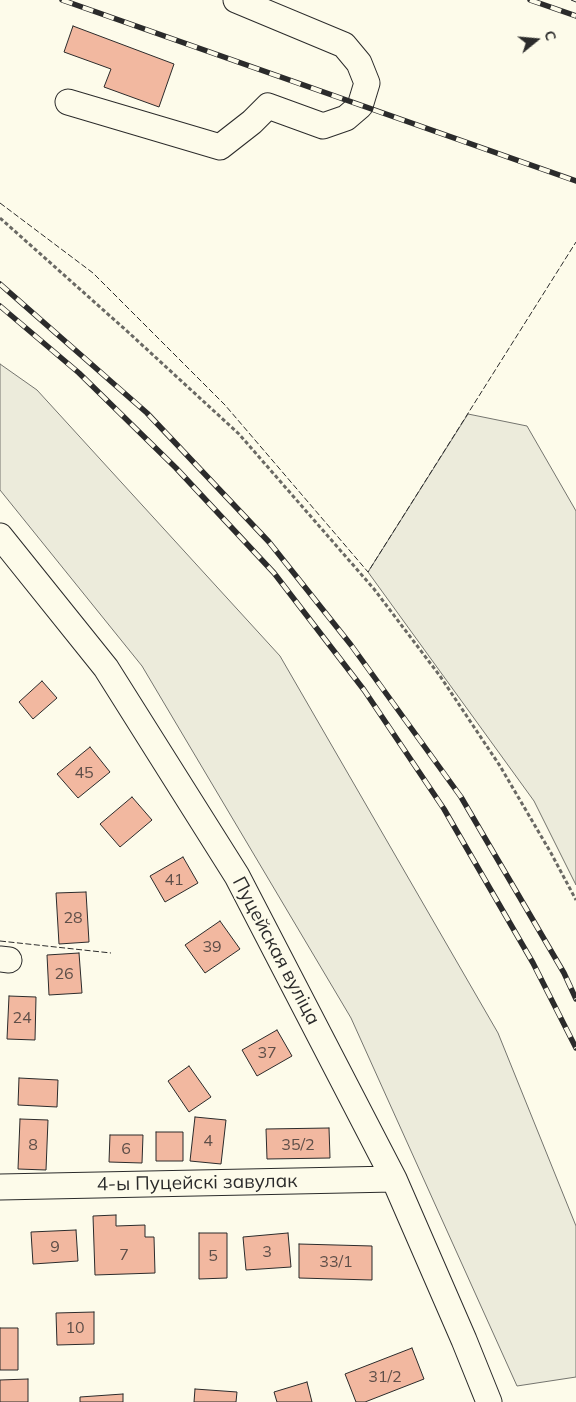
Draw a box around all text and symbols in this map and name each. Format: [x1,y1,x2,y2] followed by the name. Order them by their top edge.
[511,15,561,65] north arrow
[540,28,560,43] text: С
[74,763,94,783] house number: 45
[164,870,184,890] house number: 41
[227,873,325,1029] street label: Пуцейская вуліца
[63,908,83,928] house number: 28
[202,937,222,957] house number: 39
[54,964,74,984] house number: 26
[12,1008,32,1028] house number: 24
[257,1043,277,1063] house number: 37
[203,1131,213,1151] house number: 4
[28,1135,38,1155] house number: 8
[281,1135,315,1155] house number: 35/2
[121,1139,131,1159] house number: 6
[96,1170,298,1196] street label: 4-ы Пуцейскі завулак
[50,1237,60,1257] house number: 9
[262,1242,272,1262] house number: 3
[119,1245,129,1265] house number: 7
[208,1246,218,1266] house number: 5
[319,1252,353,1272] house number: 33/1
[65,1318,85,1338] house number: 10
[368,1367,402,1387] house number: 31/2

